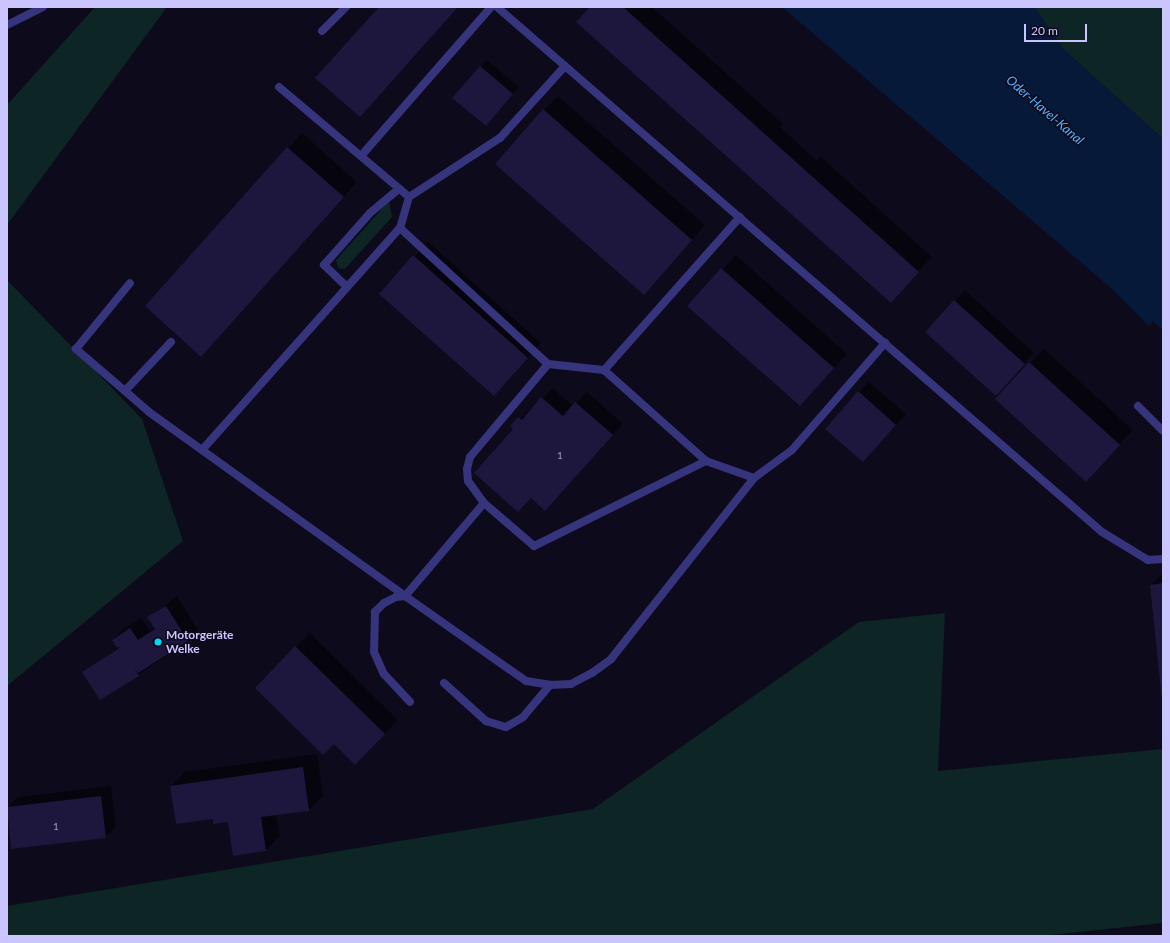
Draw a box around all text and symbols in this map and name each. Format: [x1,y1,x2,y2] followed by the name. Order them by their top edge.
[1026,16,1089,42] scale bar
[1031,23,1058,38] text: 20 m
[1003,72,1087,148] water label: Oder-Havel-Kanal
[557,450,563,462] house number: 1
[166,628,234,656] place label: Motorgeräte Welke
[153,637,163,647] marker: Motorgeräte Welke
[53,821,59,833] house number: 1

